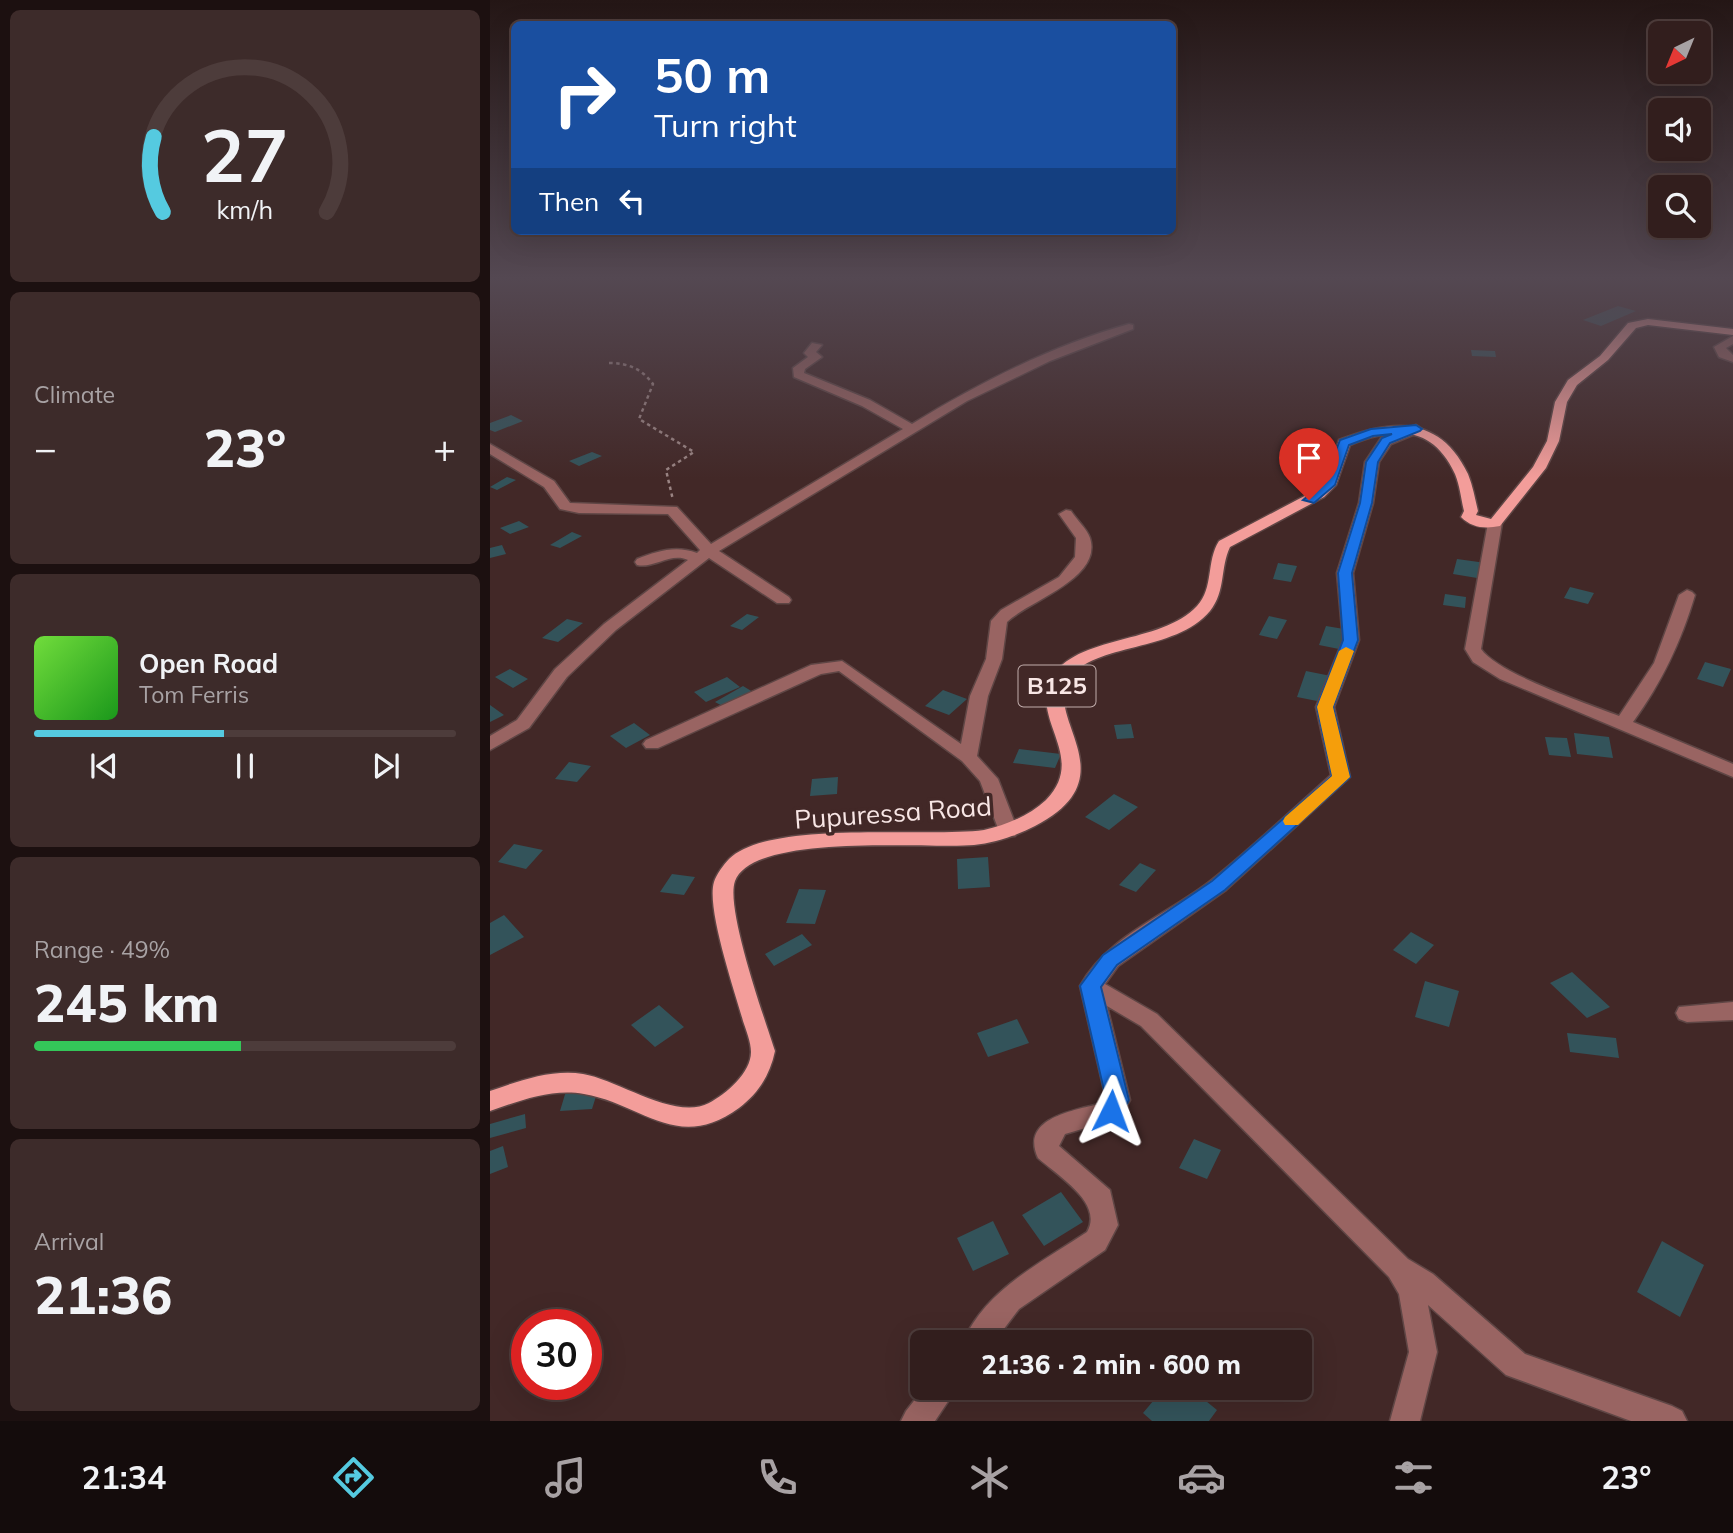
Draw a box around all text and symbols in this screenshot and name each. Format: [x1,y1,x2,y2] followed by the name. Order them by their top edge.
[1648,21,1712,84] north arrow
[1648,21,1711,238] map controls
[654,44,770,105] text: 50 m
[539,49,630,140] icon: right
[1648,98,1711,161] button: sound
[654,105,797,145] text: Turn right
[201,109,289,200] text: 27
[1648,175,1711,238] button: search
[613,182,651,220] icon: left
[539,185,599,218] text: Then
[217,194,273,225] text: km/h
[34,380,115,409] text: Climate
[204,415,286,480] text: 23°
[34,424,57,472] text: −
[433,424,456,472] text: +
[1279,428,1339,500] pin
[1290,439,1328,477] icon: arrive
[139,647,278,680] text: Open Road
[1018,666,1096,706] road number: B125
[139,680,249,709] text: Tom Ferris
[85,747,123,785] icon: previous
[226,747,264,785] icon: pause
[367,747,405,785] icon: next
[793,789,993,836] street label: Pupuressa Road
[34,935,170,964] text: Range · 49%
[34,970,219,1035] text: 245 km
[1074,1074,1148,1148] position arrow
[34,1227,104,1256] text: Arrival
[34,1262,172,1327] text: 21:36
[511,1309,602,1400] speed limit sign: 30
[981,1348,1241,1381] text: 21:36 · 2 min · 600 m
[329,1453,378,1502] icon: directions
[541,1453,590,1502] icon: music
[753,1453,802,1502] icon: phone
[965,1453,1014,1502] icon: climate
[1177,1453,1226,1502] icon: car
[1389,1453,1438,1502] icon: filters
[81,1457,166,1497] text: 21:34
[1601,1457,1651,1497] text: 23°

